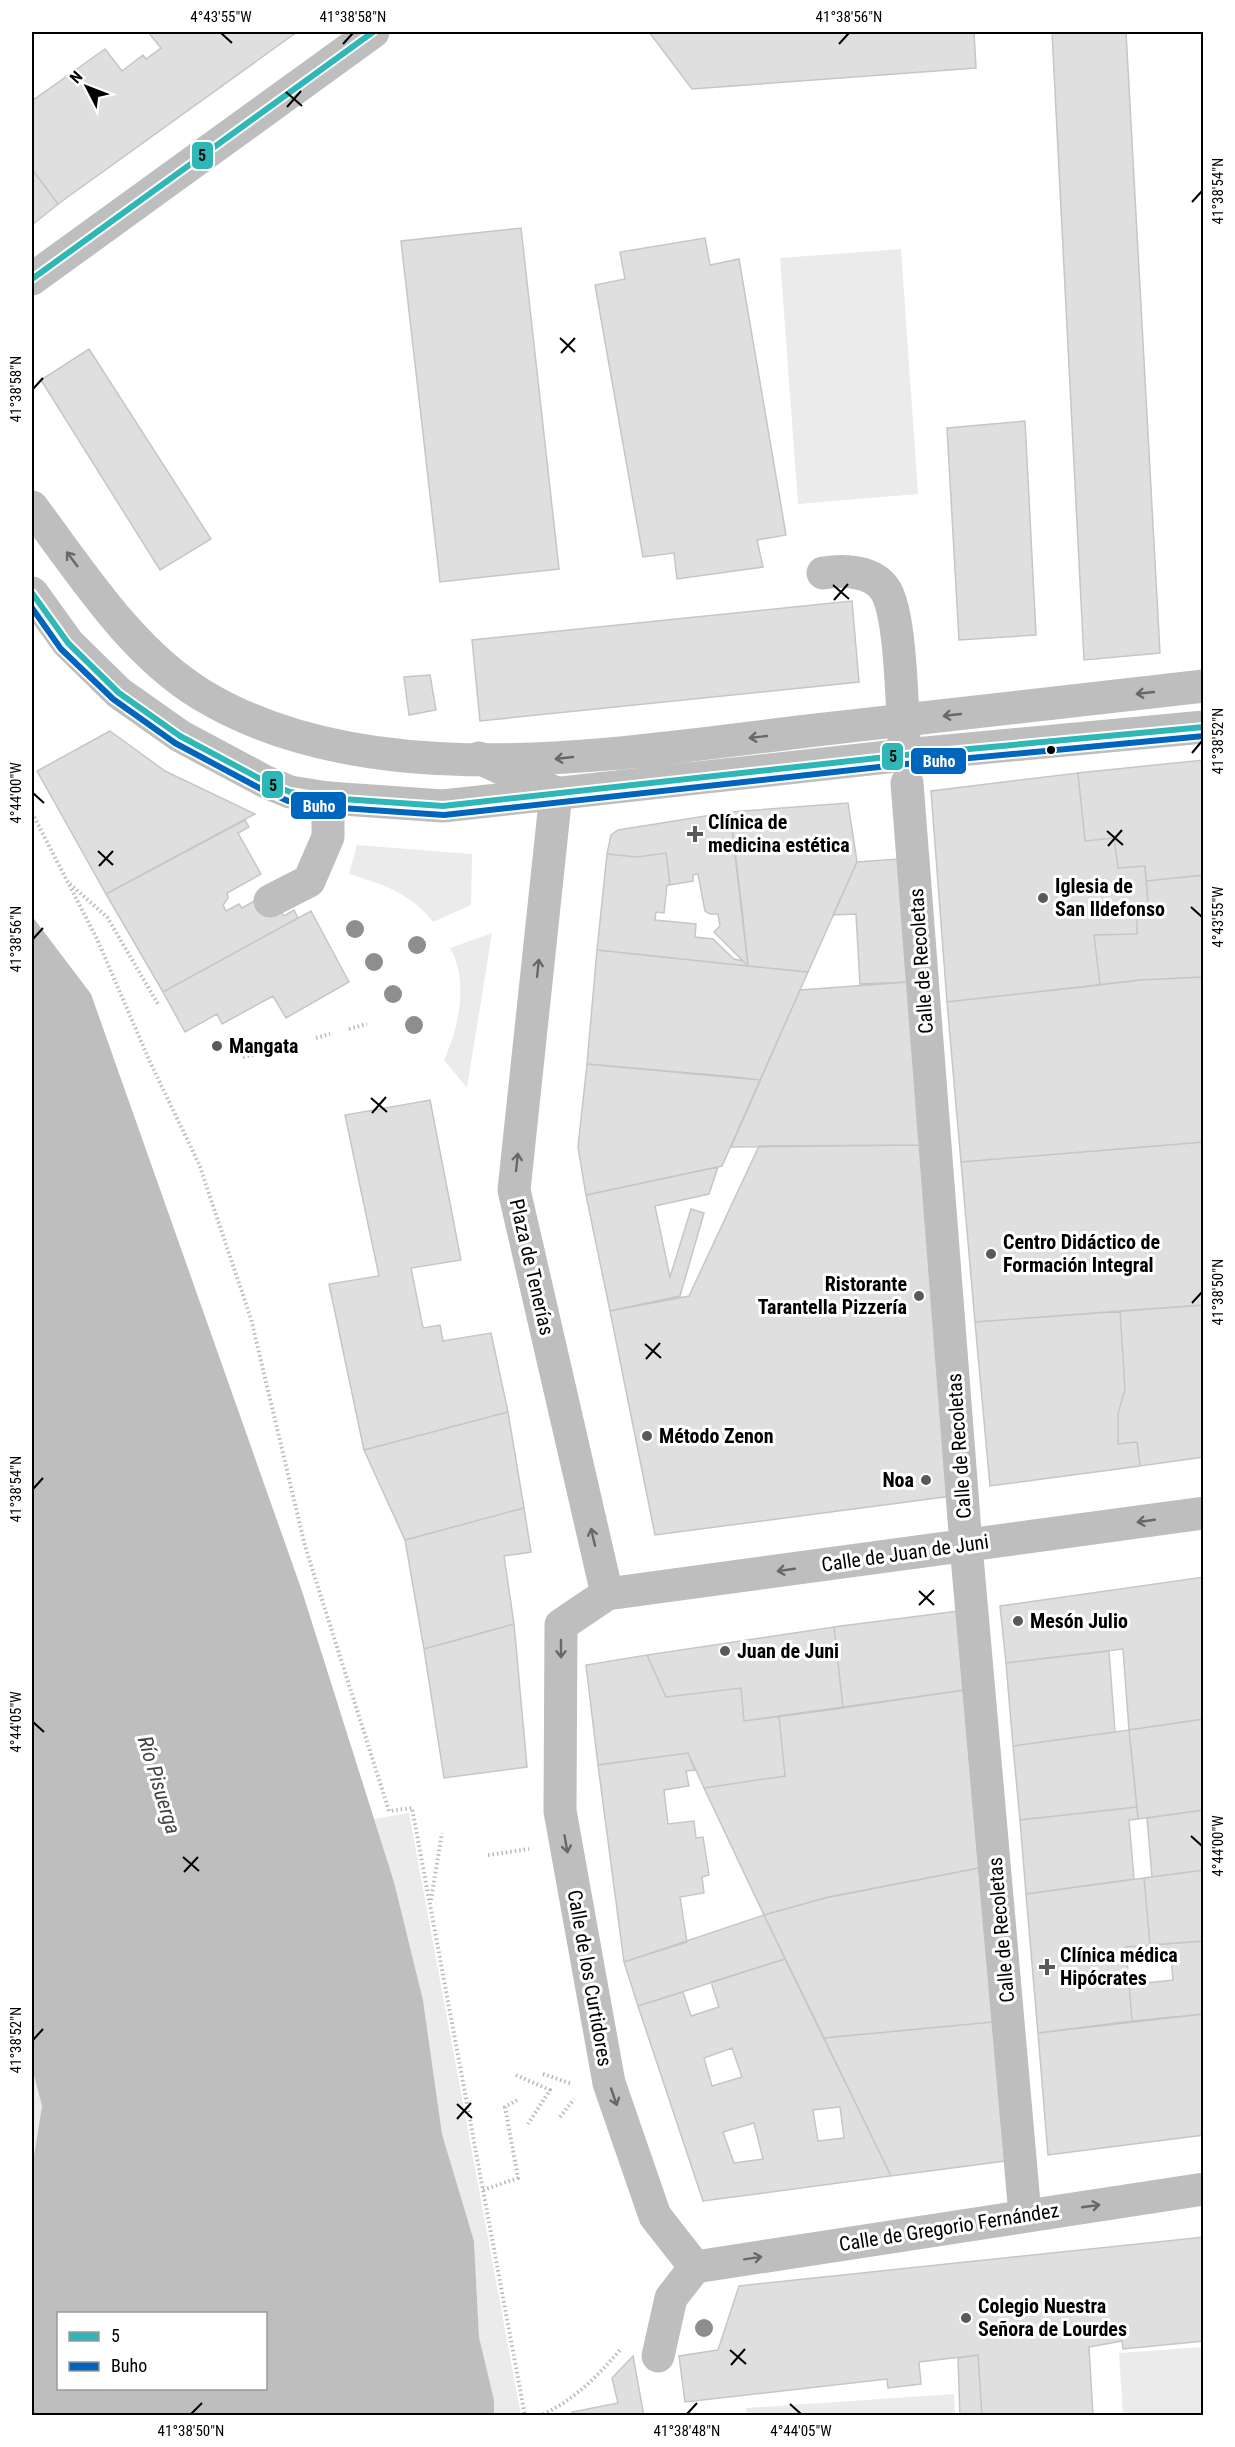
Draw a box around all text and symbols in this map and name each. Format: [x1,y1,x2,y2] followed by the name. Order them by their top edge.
[190,8,252,26] text: 4°43'55"W
[320,8,386,26] text: 41°38'58"N
[816,8,882,26] text: 41°38'56"N
[57,57,117,117] north arrow
[66,67,87,87] text: N
[191,141,214,170] line badge: 5
[198,146,206,165] text: 5
[1209,158,1227,224] text: 41°38'54"N
[7,356,25,422] text: 41°38'58"N
[65,552,78,568] one-way arrow
[1136,688,1156,699] one-way arrow
[1209,708,1227,774] text: 41°38'52"N
[942,709,962,720] one-way arrow
[748,731,768,742] one-way arrow
[881,742,904,771] line badge: 5
[1045,744,1057,756] unlabelled marker
[889,747,897,766] text: 5
[910,747,967,775] line badge: Buho
[923,752,955,771] text: Buho
[555,753,574,764] one-way arrow
[7,762,25,824] text: 4°44'00"W
[261,770,284,799] line badge: 5
[269,776,277,795] text: 5
[290,791,347,820] line badge: Buho
[303,797,335,816] text: Buho
[708,810,850,857] place label: Clínica de medicina estética
[686,825,704,843] marker: Clínica de medicina estética
[1055,874,1165,921] place label: Iglesia de San Ildefonso
[1209,886,1227,948] text: 4°43'55"W
[904,887,938,1035] street label: Calle de Recoletas
[1036,891,1050,905] marker: Iglesia de San Ildefonso
[7,906,25,972] text: 41°38'56"N
[533,959,544,978] one-way arrow
[229,1034,298,1058] place label: Mangata
[210,1039,224,1053] marker: Mangata
[512,1152,523,1172] one-way arrow
[505,1197,559,1337] street label: Plaza de Tenerías
[1003,1230,1160,1277] place label: Centro Didáctico de Formación Integral
[984,1247,998,1261] marker: Centro Didáctico de Formación Integral
[1209,1259,1227,1325] text: 41°38'50"N
[758,1272,907,1319] place label: Ristorante Tarantella Pizzería
[912,1289,926,1303] marker: Ristorante Tarantella Pizzería
[942,1372,976,1520] street label: Calle de Recoletas
[659,1424,774,1448] place label: Método Zenon
[640,1429,654,1443] marker: Método Zenon
[7,1456,25,1522] text: 41°38'54"N
[882,1468,914,1492] place label: Noa
[919,1473,933,1487] marker: Noa
[1136,1515,1156,1526] one-way arrow
[587,1527,599,1546] one-way arrow
[820,1529,990,1577] street label: Calle de Juan de Juni
[776,1564,796,1575] one-way arrow
[1030,1609,1128,1633] place label: Mesón Julio
[1011,1614,1025,1628] marker: Mesón Julio
[555,1639,567,1659] one-way arrow
[737,1639,839,1663] place label: Juan de Juni
[718,1644,732,1658] marker: Juan de Juni
[7,1691,25,1753] text: 4°44'05"W
[133,1733,185,1837] water label: Río Pisuerga
[1209,1815,1227,1877] text: 4°44'00"W
[561,1834,572,1853] one-way arrow
[983,1856,1019,2004] street label: Calle de Recoletas
[563,1888,617,2068] street label: Calle de los Curtidores
[1060,1943,1178,1990] place label: Clínica médica Hipócrates
[1038,1958,1056,1976] marker: Clínica médica Hipócrates
[7,2007,25,2073] text: 41°38'52"N
[609,2087,620,2106] one-way arrow
[837,2198,1061,2256] street label: Calle de Gregorio Fernández
[1081,2200,1100,2211] one-way arrow
[743,2252,762,2263] one-way arrow
[978,2294,1127,2341] place label: Colegio Nuestra Señora de Lourdes
[959,2311,973,2325] marker: Colegio Nuestra Señora de Lourdes
[57,2312,267,2390] legend
[111,2325,120,2346] text: 5
[111,2355,147,2376] text: Buho
[158,2422,224,2440] text: 41°38'50"N
[654,2422,720,2440] text: 41°38'48"N
[770,2422,832,2440] text: 4°44'05"W

